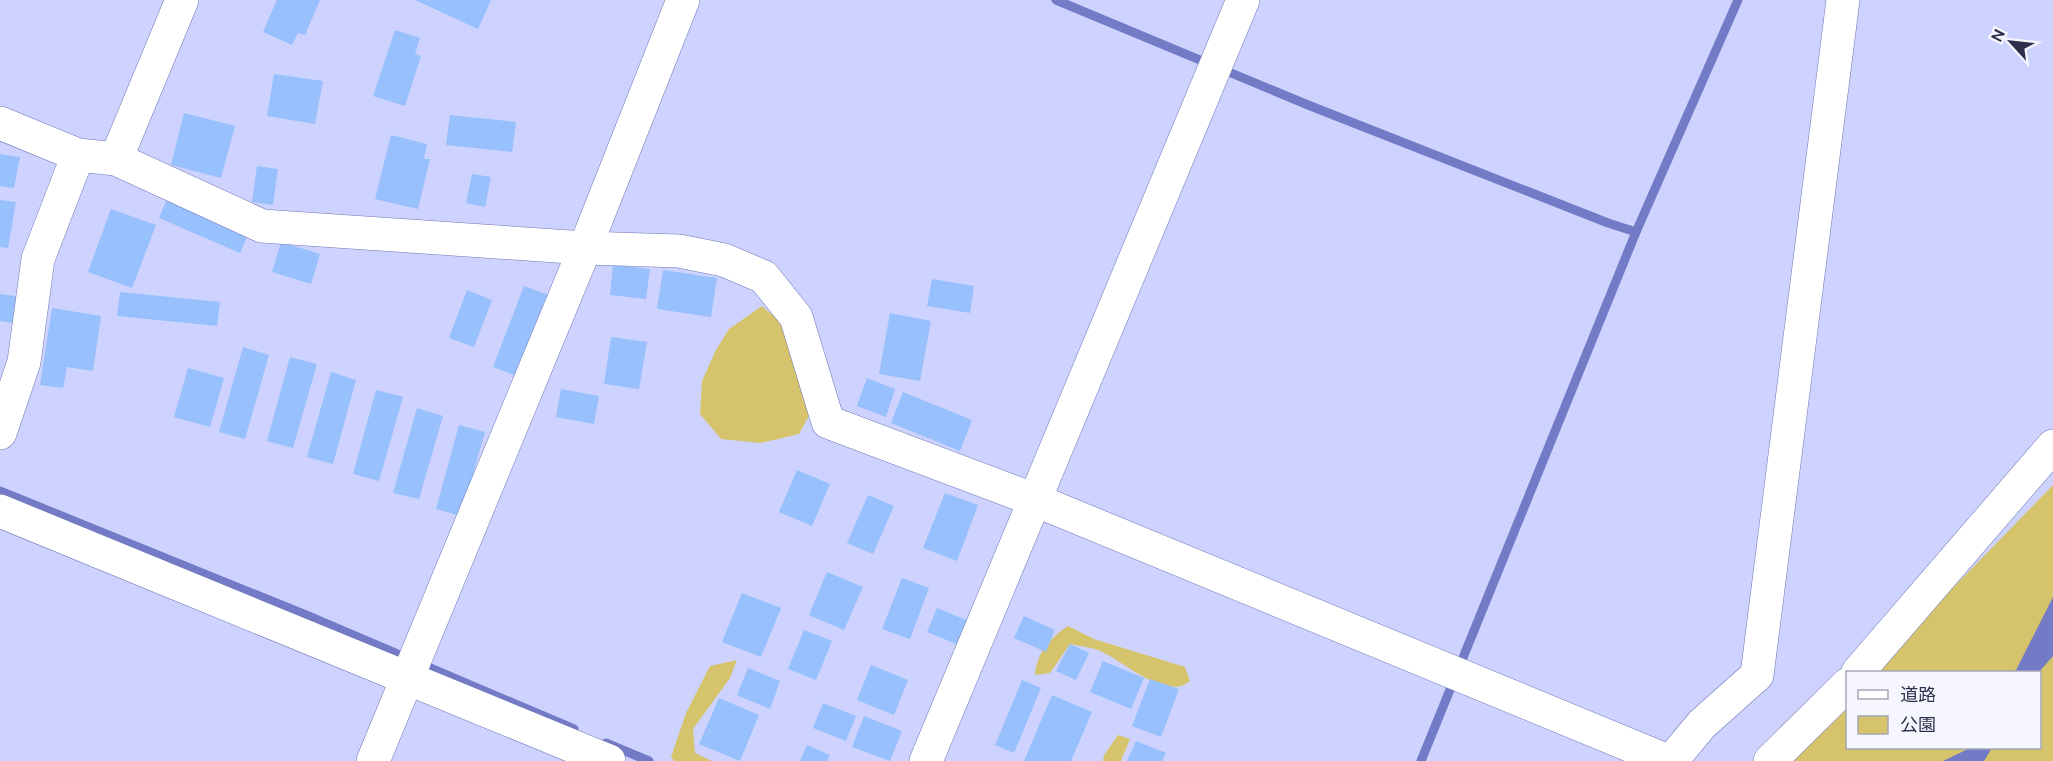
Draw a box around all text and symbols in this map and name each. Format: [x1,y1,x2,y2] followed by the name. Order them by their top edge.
[1981,12,2041,72] north arrow
[1987,26,2008,45] text: N
[1846,671,2041,749] legend
[1900,684,1936,704] text: 道路
[1900,714,1936,734] text: 公園

